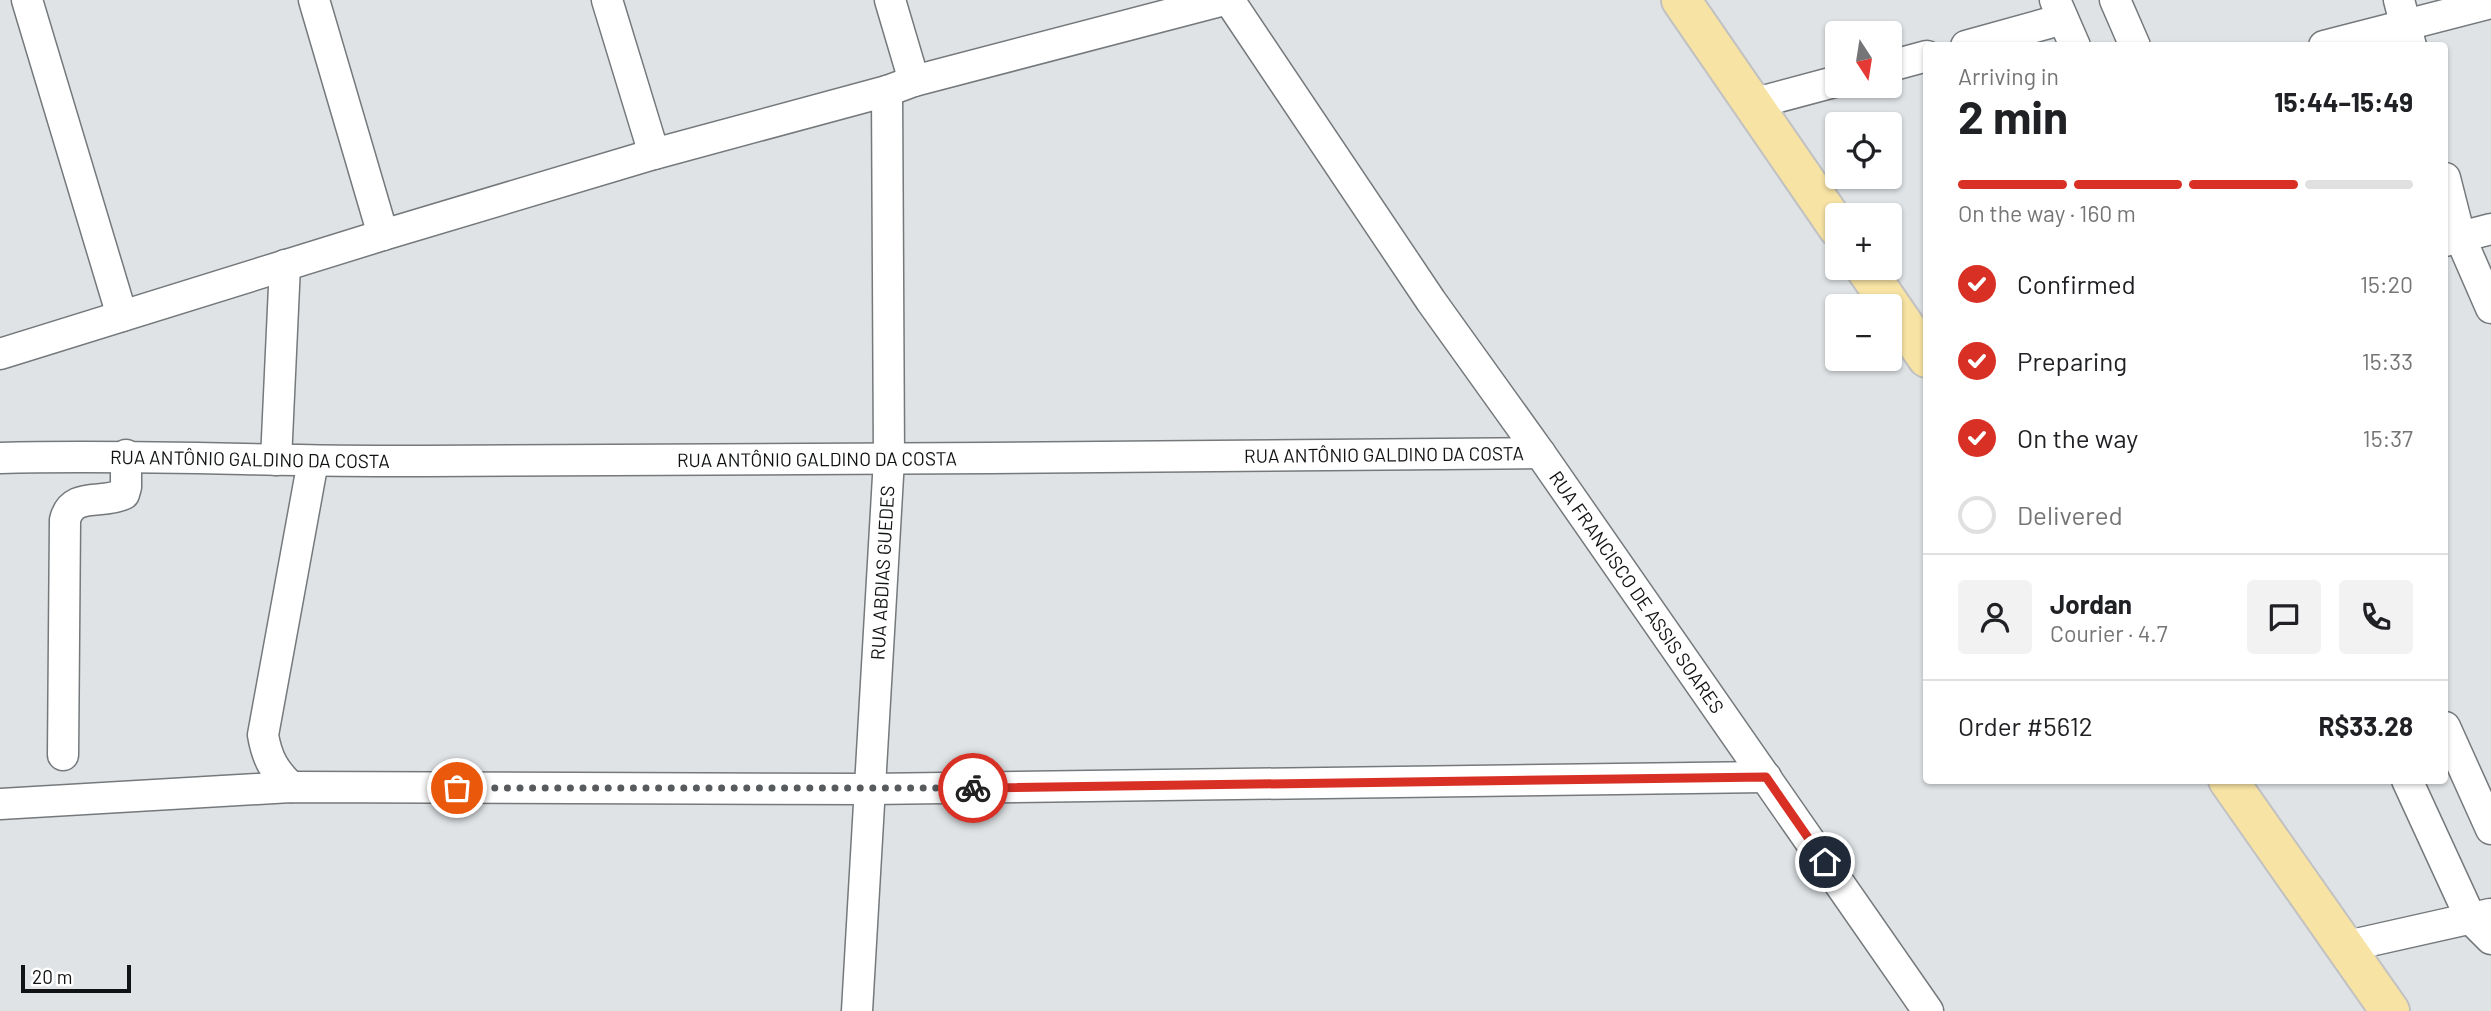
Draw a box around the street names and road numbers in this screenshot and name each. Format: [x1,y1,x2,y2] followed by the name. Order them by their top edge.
[1244,441,1524,467] street label: RUA ANTÔNIO GALDINO DA COSTA
[110,445,390,472] street label: RUA ANTÔNIO GALDINO DA COSTA
[677,446,957,471] street label: RUA ANTÔNIO GALDINO DA COSTA
[1545,466,1729,718] street label: RUA FRANCISCO DE ASSIS SOARES
[865,485,898,661] street label: RUA ABDIAS GUEDES

